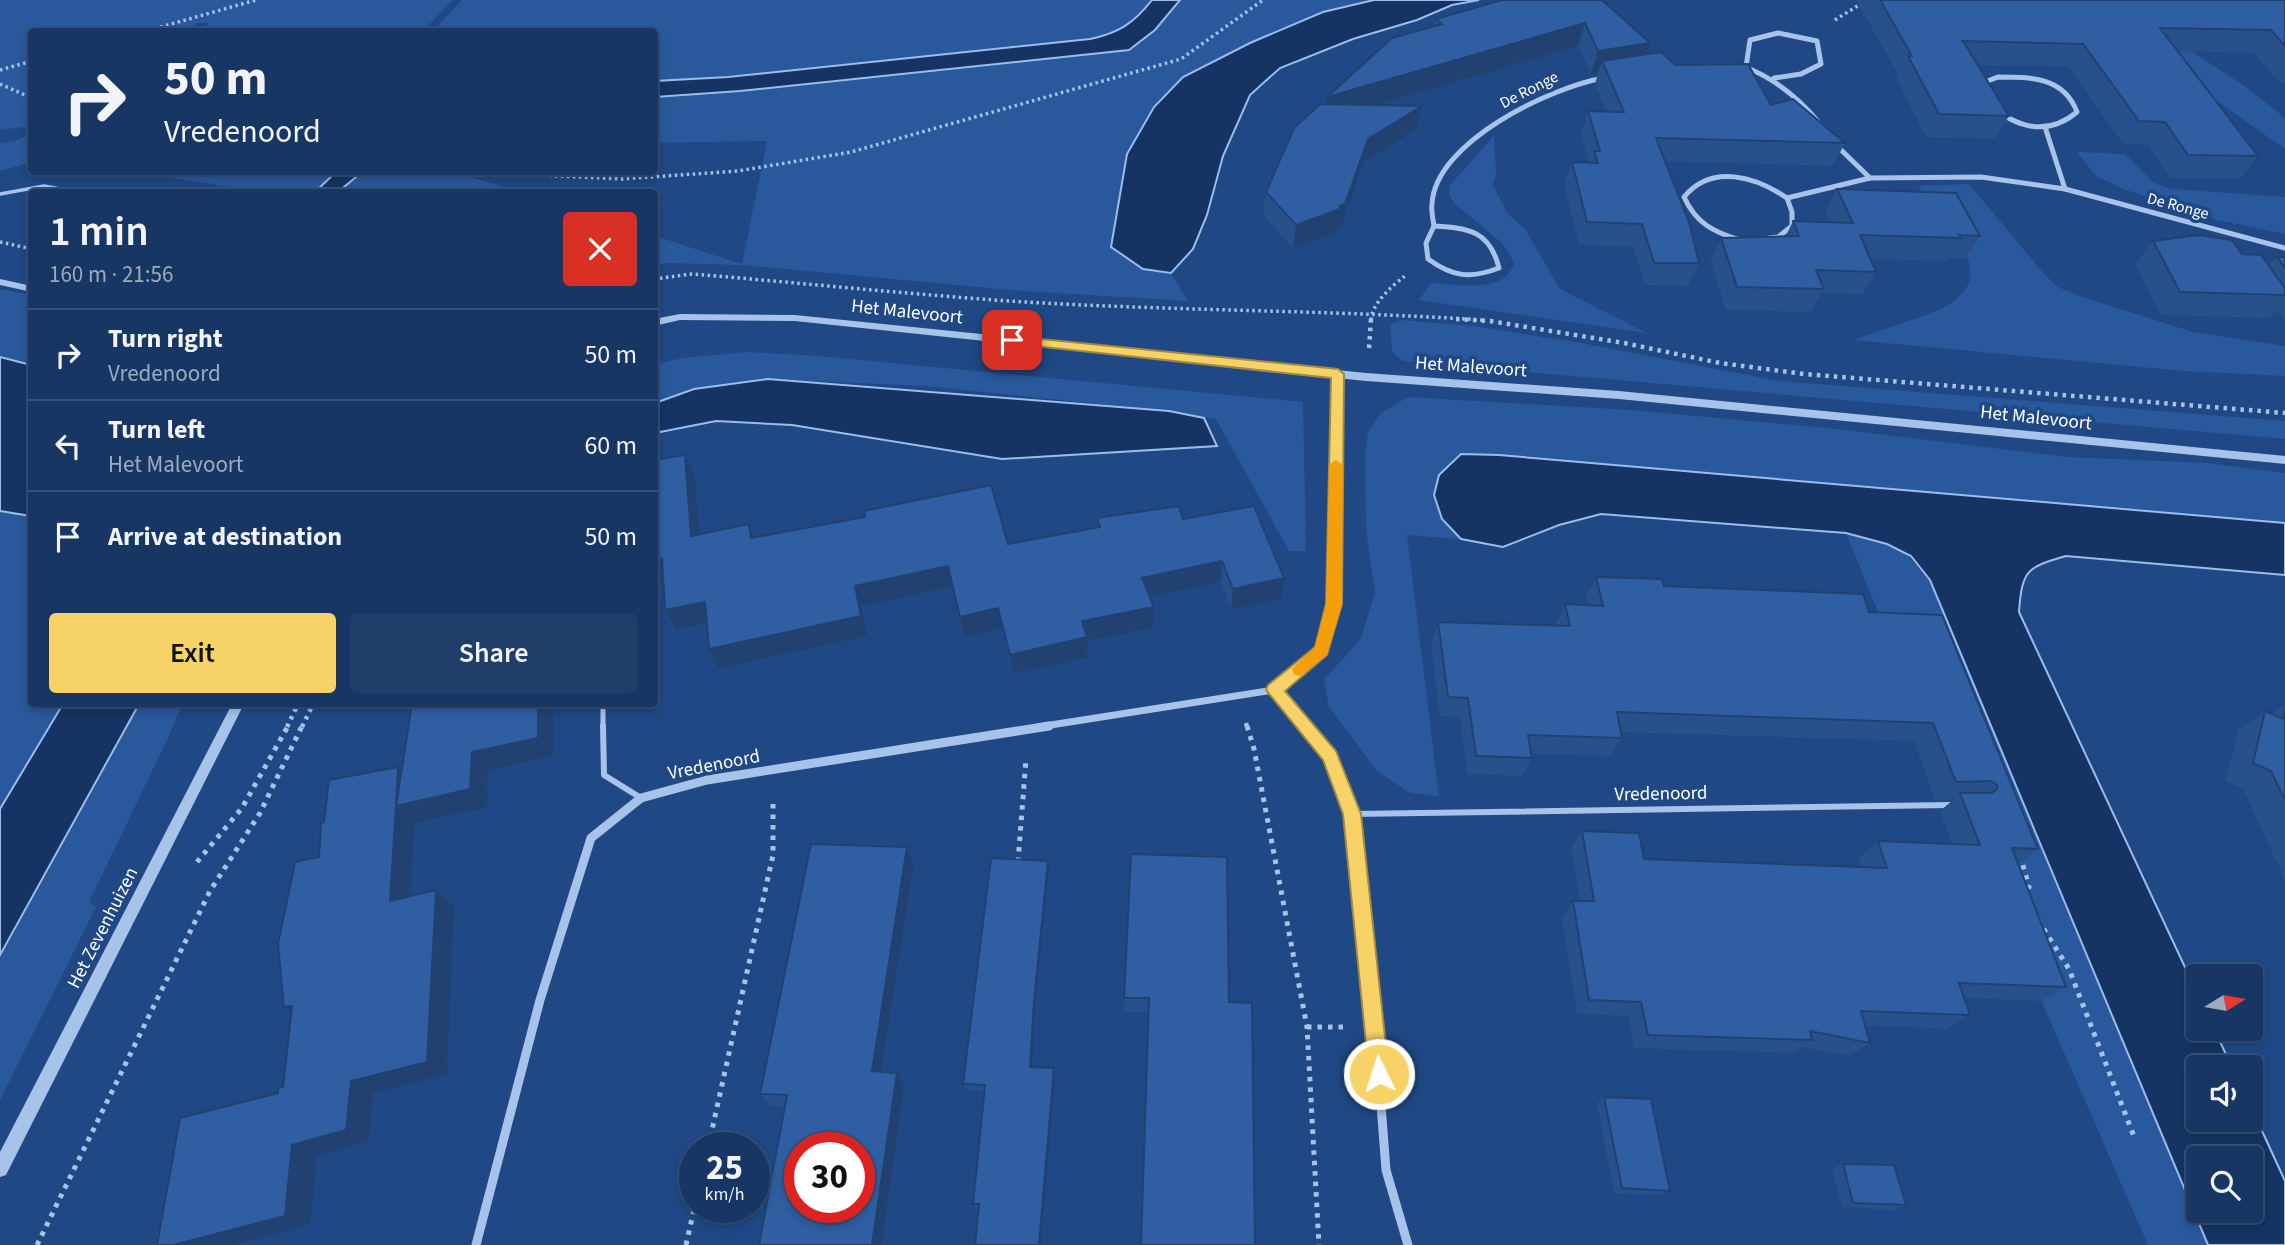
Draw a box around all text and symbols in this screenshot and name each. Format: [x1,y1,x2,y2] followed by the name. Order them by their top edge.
[164,44,268,114] text: 50 m
[49,56,140,147] icon: right
[1496,66,1562,114] street label: De Ronge
[164,109,321,155] text: Vredenoord
[2145,187,2211,225] street label: De Ronge
[49,202,149,262] text: 1 min
[563,212,637,286] button: close
[49,258,173,291] text: 160 m · 21:56
[850,293,965,331] street label: Het Malevoort
[982,310,1042,370] pin
[108,320,223,357] text: Turn right
[993,321,1031,359] icon: arrive
[49,336,87,374] icon: right
[584,336,637,373] text: 50 m
[1414,350,1528,384] street label: Het Malevoort
[108,357,221,390] text: Vredenoord
[1979,399,2094,437] street label: Het Malevoort
[108,411,205,448] text: Turn left
[49,427,87,465] icon: left
[584,427,637,464] text: 60 m
[108,448,244,481] text: Het Malevoort
[49,518,87,556] icon: arrive
[108,518,342,555] text: Arrive at destination
[584,518,637,555] text: 50 m
[49,613,336,693] button: Exit
[350,613,637,693] button: Share
[666,743,762,787] street label: Vredenoord
[1614,780,1708,808] street label: Vredenoord
[61,863,145,993] street label: Het Zevenhuizen
[2186,964,2263,1041] north arrow
[2186,964,2263,1223] map controls
[1342,1037,1416,1111] position arrow
[2186,1055,2263,1132] button: sound
[784,1132,875,1223] speed limit sign: 30
[706,1143,743,1193] text: 25
[2186,1146,2263,1223] button: search
[705,1182,744,1207] text: km/h

